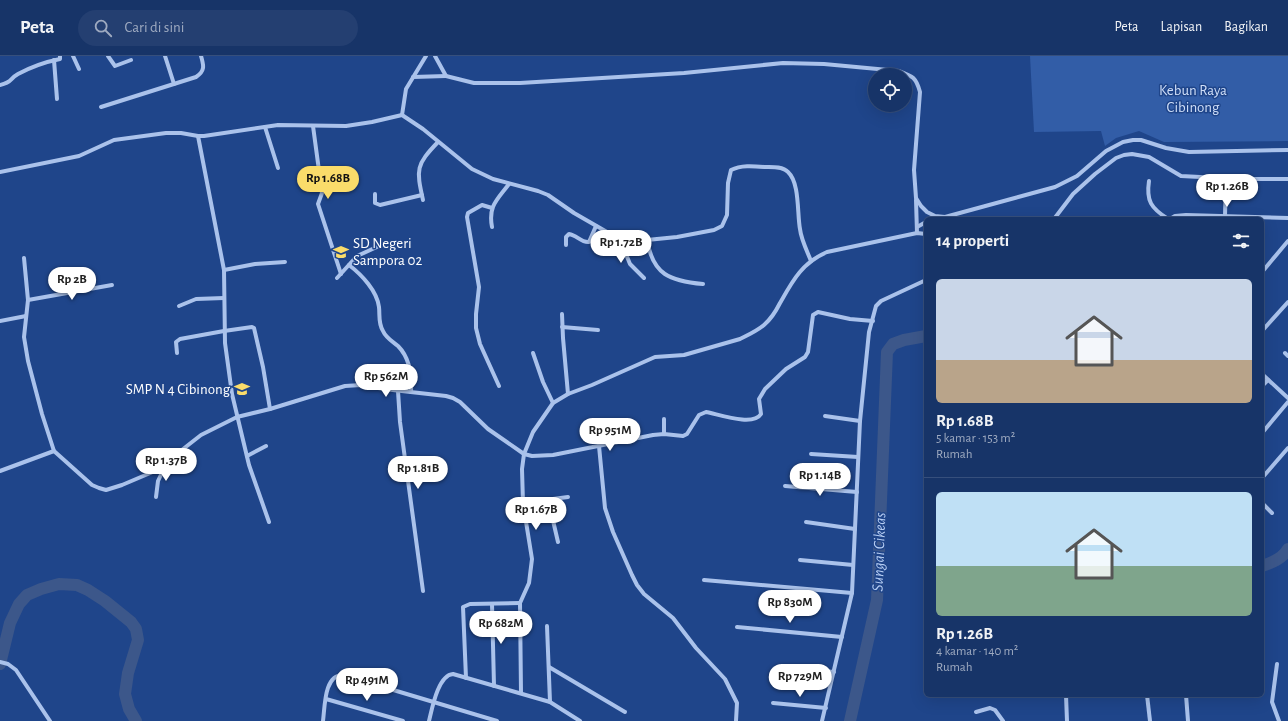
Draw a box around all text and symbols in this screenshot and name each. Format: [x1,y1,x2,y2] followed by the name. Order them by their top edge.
[78,10,358,46] search box
[92,17,114,39] icon: search
[20,18,54,37] text: Peta
[124,20,184,35] text: Cari di sini
[1115,20,1139,34] text: Peta
[1161,20,1202,34] text: Lapisan
[1224,20,1268,34] text: Bagikan
[868,68,912,112] map controls
[868,68,912,112] button: locate
[1159,83,1227,115] park label: Kebun Raya Cibinong
[287,166,369,200] pin: Rp 1.68B
[306,172,350,185] text: Rp 1.68B
[1186,174,1268,208] pin: Rp 1.26B
[1205,180,1249,193] text: Rp 1.26B
[580,230,662,264] pin: Rp 1.72B
[1230,230,1252,252] icon: filters
[936,232,1009,249] text: 14 properti
[353,236,422,268] place label: SD Negeri Sampora 02
[599,236,643,249] text: Rp 1.72B
[332,243,350,261] school or university icon: SD Negeri Sampora 02
[44,267,100,301] pin: Rp 2B
[57,273,87,286] text: Rp 2B
[1058,305,1130,377] icon: home
[349,364,423,398] pin: Rp 562M
[364,370,408,383] text: Rp 562M
[233,380,251,398] school or university icon: SMP N 4 Cibinong
[126,382,231,397] place label: SMP N 4 Cibinong
[936,412,994,429] text: Rp 1.68B
[573,418,647,452] pin: Rp 951M
[588,424,632,437] text: Rp 951M
[936,432,1015,445] text: 5 kamar · 153 m²
[125,448,207,482] pin: Rp 1.37B
[936,448,973,461] text: Rumah
[145,454,187,467] text: Rp 1.37B
[377,456,459,490] pin: Rp 1.81B
[397,462,439,475] text: Rp 1.81B
[779,463,861,497] pin: Rp 1.14B
[799,469,841,482] text: Rp 1.14B
[495,497,577,531] pin: Rp 1.67B
[514,503,558,516] text: Rp 1.67B
[870,512,888,592] water label: Sungai Cikeas
[1058,518,1130,590] icon: home
[753,590,827,624] pin: Rp 830M
[767,596,813,609] text: Rp 830M
[464,611,538,645] pin: Rp 682M
[478,617,524,630] text: Rp 682M
[936,625,993,642] text: Rp 1.26B
[936,645,1018,658] text: 4 kamar · 140 m²
[936,661,973,674] text: Rumah
[763,664,837,698] pin: Rp 729M
[330,668,404,702] pin: Rp 491M
[778,670,822,683] text: Rp 729M
[345,674,389,687] text: Rp 491M

